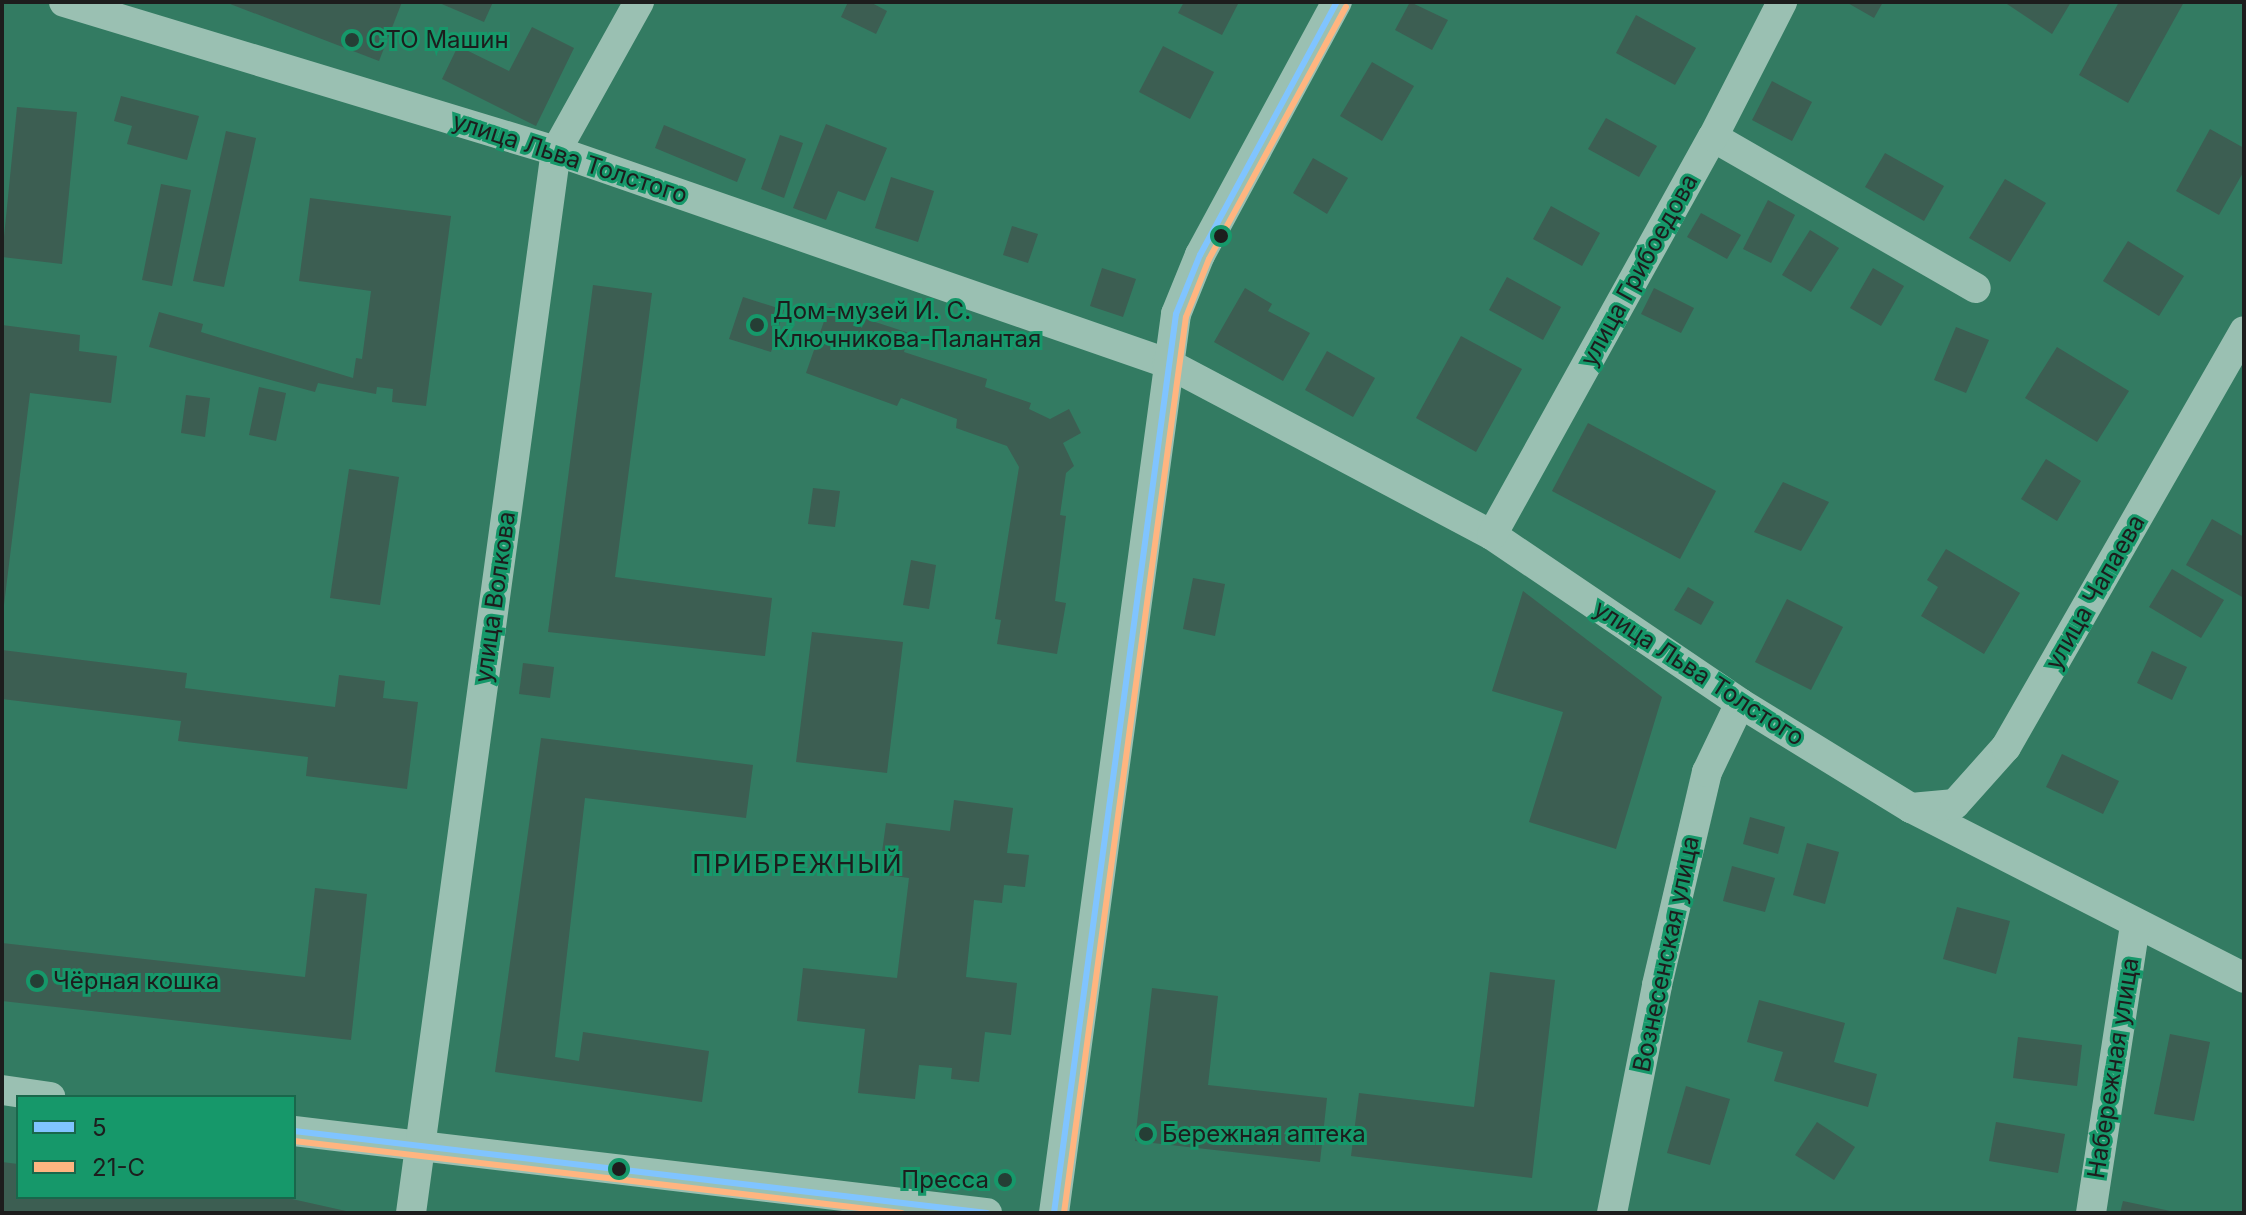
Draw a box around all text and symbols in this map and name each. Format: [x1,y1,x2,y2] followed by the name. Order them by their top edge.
[368,26,509,54] place label: СТО Машин
[343,31,361,49] marker: СТО Машин
[449,106,691,210] street label: улица Льва Толстого
[1574,169,1704,371] street label: улица Грибоедова
[1213,228,1229,244] unlabelled marker
[773,297,1041,353] place label: Дом-музей И. С. Ключникова-Палантая
[748,316,766,334] marker: Дом-музей И. С. Ключникова-Палантая
[469,509,521,685] street label: улица Волкова
[2039,510,2151,674] street label: улица Чапаева
[1588,594,1810,752] street label: улица Льва Толстого
[1627,833,1705,1075] street label: Вознесенская улица
[692,848,904,880] district label: ПРИБРЕЖНЫЙ
[2081,956,2145,1180] street label: Набережная улица
[53,967,219,995] place label: Чёрная кошка
[28,972,46,990] marker: Чёрная кошка
[16,1095,296,1199] legend
[92,1113,107,1142] text: 5
[1162,1120,1366,1148] place label: Бережная аптека
[1137,1125,1155,1143] marker: Бережная аптека
[92,1153,145,1182] text: 21-С
[611,1161,627,1177] unlabelled marker
[901,1166,989,1194] place label: Пресса
[996,1171,1014,1189] marker: Пресса

